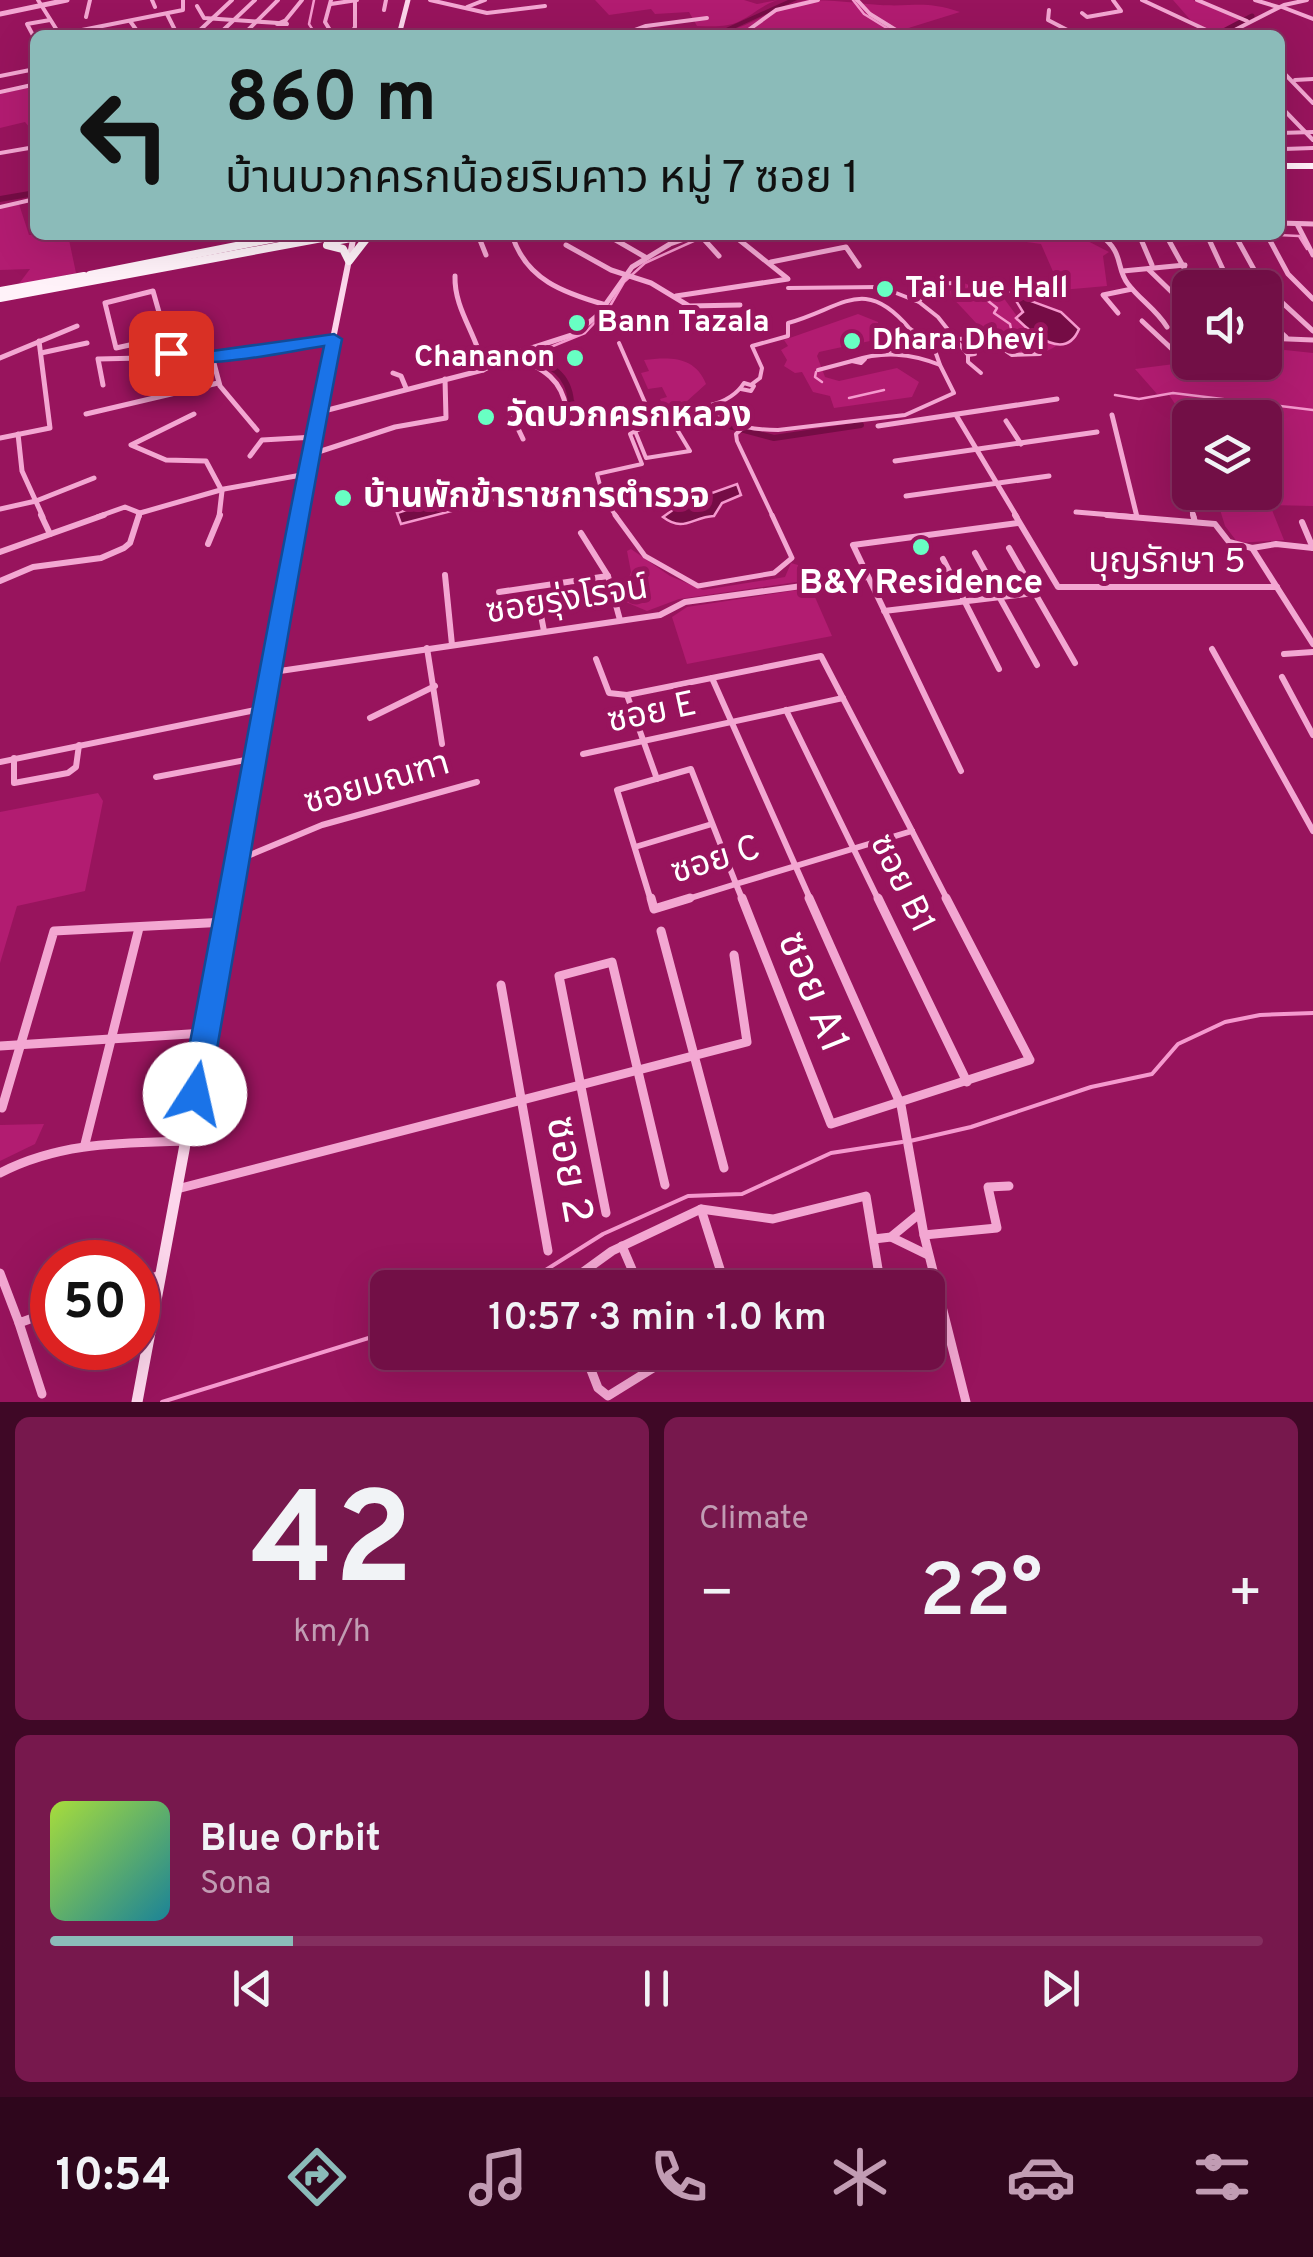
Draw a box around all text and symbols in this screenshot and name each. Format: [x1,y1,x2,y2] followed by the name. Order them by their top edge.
[225,57,437,146] text: 860 m
[60,70,190,200] icon: left
[225,152,859,209] text: บ้านบวกครกน้อยริมคาว หมู่ 7 ซอย 1
[1172,270,1282,510] map controls
[1172,270,1282,380] button: sound
[905,271,1068,308] place label: Tai Lue Hall
[874,278,896,300] marker: Tai Lue Hall
[597,305,769,342] place label: Bann Tazala
[129,311,214,396] pin
[566,312,588,334] marker: Bann Tazala
[872,323,1045,360] place label: Dhara Dhevi
[144,326,199,381] icon: arrive
[841,330,863,352] marker: Dhara Dhevi
[414,340,555,377] place label: Chananon
[564,347,586,369] marker: Chananon
[506,395,752,439] place label: วัดบวกครกหลวง
[1172,400,1282,510] button: layers
[475,406,497,428] marker: วัดบวกครกหลวง
[363,476,710,520] place label: บ้านพักข้าราชการตำรวจ
[332,487,354,509] marker: บ้านพักข้าราชการตำรวจ
[910,536,932,558] marker: B&Y Residence
[1088,541,1246,585] street label: บุญรักษา 5
[799,562,1043,606] place label: B&Y Residence
[483,566,651,636] street label: ซอยรุ่งโรจน์
[604,683,700,745] street label: ซอย E
[299,742,455,826] street label: ซอยมณฑา
[666,827,766,895] street label: ซอย C
[858,827,944,941] street label: ซอย B1
[763,925,859,1061] street label: ซอย A1
[143,1042,247,1146] position arrow
[532,1112,602,1228] street label: ซอย 2
[30,1240,160,1370] speed limit sign: 50
[488,1295,827,1344] text: 10:57 · 3 min · 1.0 km
[250,1465,414,1630] text: 42
[699,1500,809,1540] text: Climate
[920,1548,1042,1643] text: 22°
[699,1561,734,1631] text: −
[1228,1561,1263,1631] text: +
[293,1613,371,1653] text: km/h
[200,1816,381,1865] text: Blue Orbit
[200,1865,271,1905] text: Sona
[225,1961,280,2016] icon: previous
[629,1961,684,2016] icon: pause
[1033,1961,1088,2016] icon: next
[282,2142,352,2212] icon: directions
[463,2142,533,2212] icon: music
[644,2142,714,2212] icon: phone
[825,2142,895,2212] icon: climate
[1006,2142,1076,2212] icon: car
[1187,2142,1257,2212] icon: filters
[56,2149,171,2206] text: 10:54

